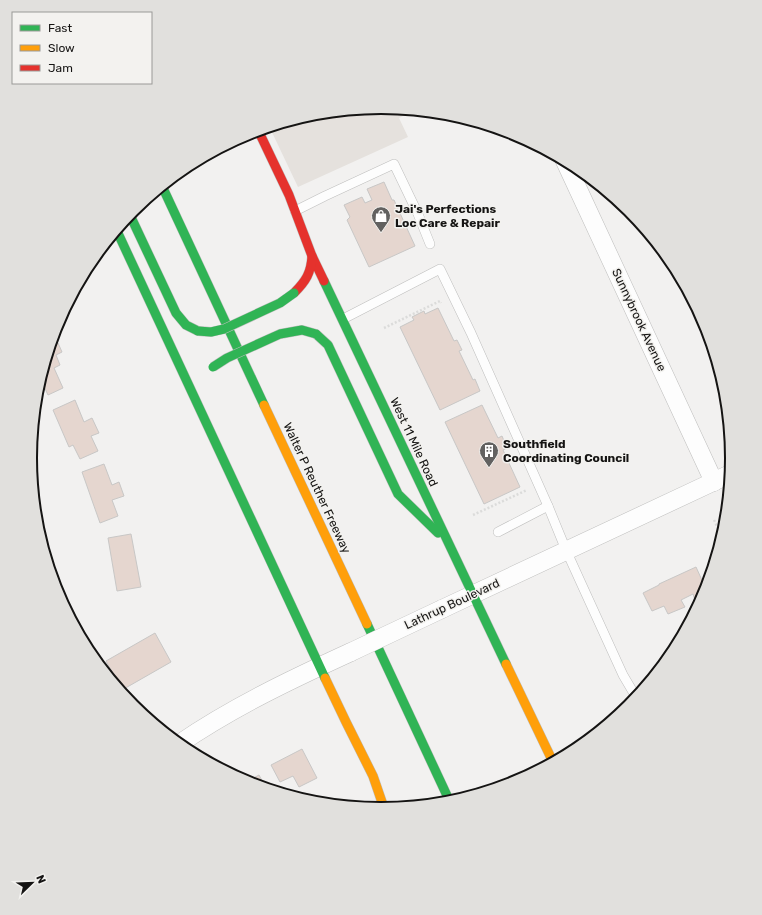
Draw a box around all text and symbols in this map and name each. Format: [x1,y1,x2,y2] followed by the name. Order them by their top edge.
[12,12,152,84] legend
[48,21,72,35] text: Fast
[48,41,75,55] text: Slow
[48,61,73,75] text: Jam
[395,202,501,230] place label: Jai's Perfections Loc Care & Repair
[370,205,392,233] shop icon: Jai's Perfections Loc Care & Repair
[609,266,669,374] street label: Sunnybrook Avenue
[387,395,441,489] street label: West 11 Mile Road
[281,420,354,556] street label: Walter P Reuther Freeway
[503,437,629,465] place label: Southfield Coordinating Council
[478,440,500,468] building icon: Southfield Coordinating Council
[402,576,502,632] street label: Lathrup Boulevard
[12,863,52,903] north arrow
[33,873,48,886] text: N

